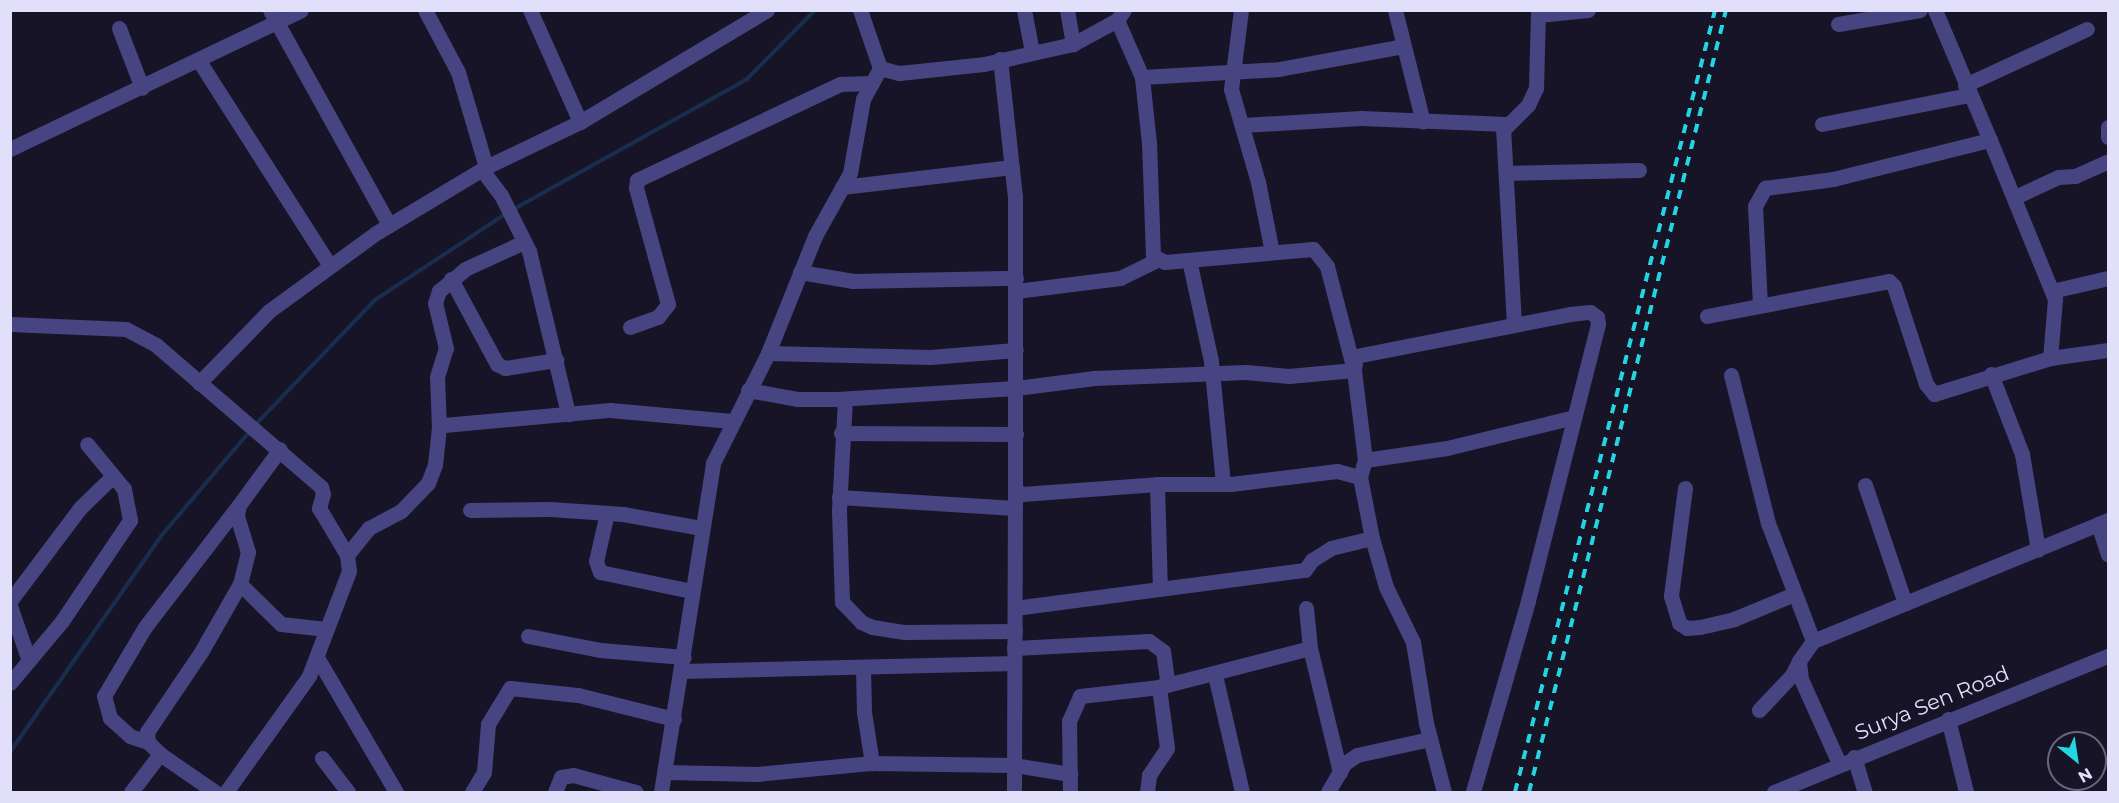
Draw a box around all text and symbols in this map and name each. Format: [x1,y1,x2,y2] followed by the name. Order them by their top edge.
[1851,661,2013,745] street label: Surya Sen Road
[2047,731,2107,791] north arrow
[2075,764,2096,787] text: N

